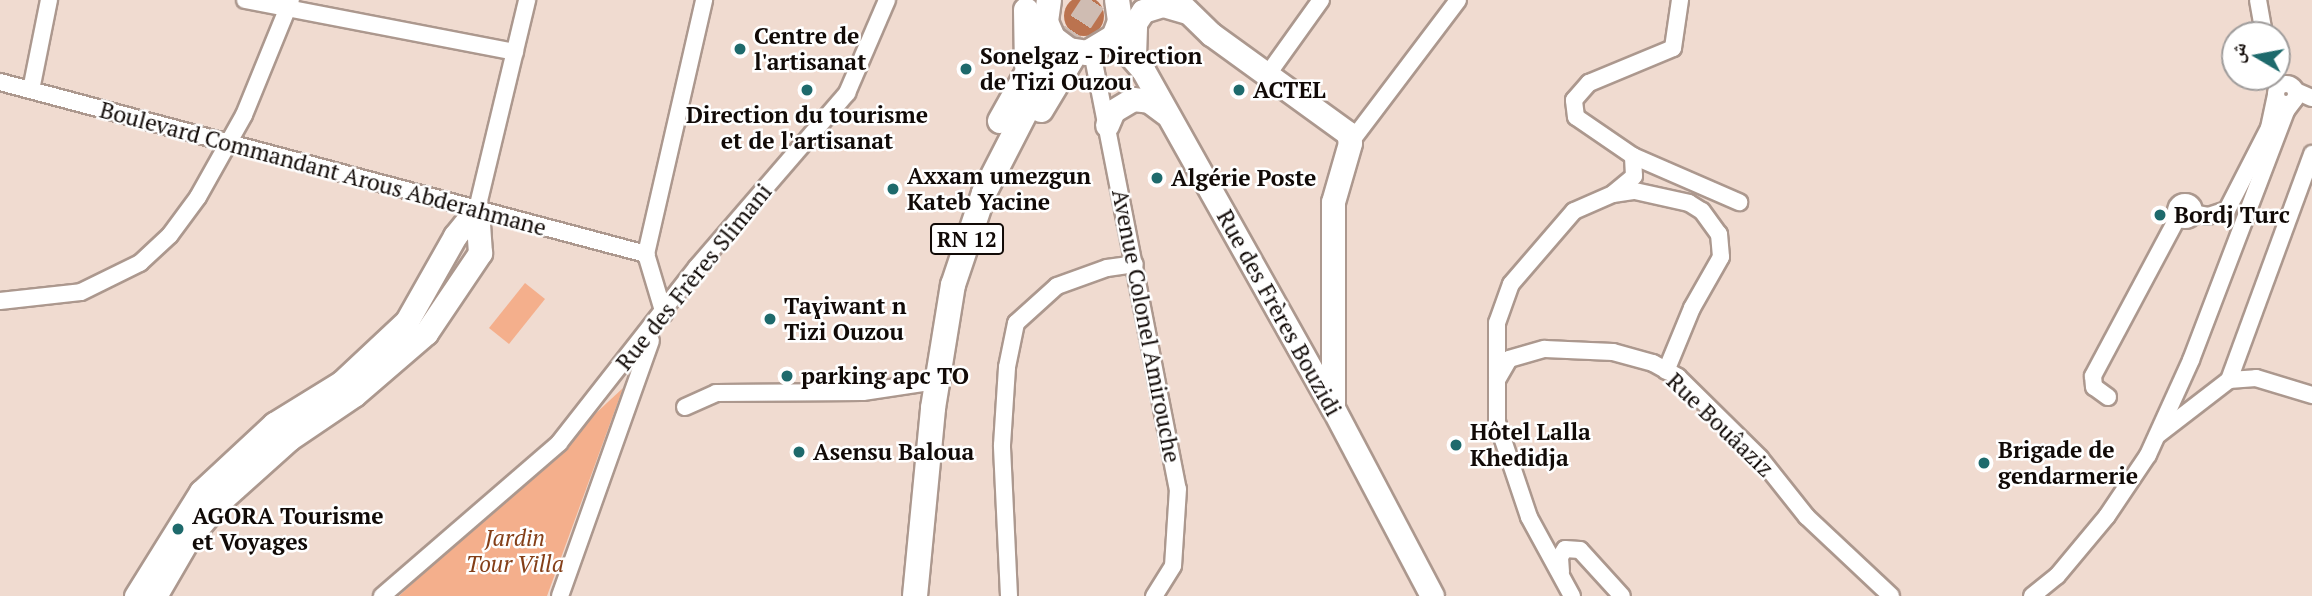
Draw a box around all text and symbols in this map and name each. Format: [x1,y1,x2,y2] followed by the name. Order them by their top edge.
[2221,21,2291,91] north arrow
[754,22,866,76] place label: Centre de l'artisanat
[732,41,748,57] marker: Centre de l'artisanat
[2223,41,2251,65] text: ش
[980,42,1204,96] place label: Sonelgaz - Direction de Tizi Ouzou
[958,61,974,77] marker: Sonelgaz - Direction de Tizi Ouzou
[1253,76,1326,104] place label: ACTEL
[799,82,815,98] marker: Direction du tourisme et de l'artisanat
[1231,82,1247,98] marker: ACTEL
[96,96,550,242] street label: Boulevard Commandant Arous Abderahmane
[686,101,928,155] place label: Direction du tourisme et de l'artisanat
[907,162,1091,216] place label: Axxam umezgun Kateb Yacine
[1171,164,1316,192] place label: Algérie Poste
[1149,170,1165,186] marker: Algérie Poste
[610,178,778,376] street label: Rue des Frères Slimani
[885,181,901,197] marker: Axxam umezgun Kateb Yacine
[1106,187,1186,465] street label: Avenue Colonel Amirouche
[2174,201,2290,229] place label: Bordj Turc
[1211,205,1347,421] street label: Rue des Frères Bouzidi
[2152,207,2168,223] marker: Bordj Turc
[928,222,1006,256] road number: RN 12
[784,292,906,346] place label: Taɣiwant n Tizi Ouzou
[762,311,778,327] marker: Taɣiwant n Tizi Ouzou
[801,362,969,390] place label: parking apc TO
[1661,367,1779,483] street label: Rue Bouâaziz
[779,368,795,384] marker: parking apc TO
[1470,418,1591,472] place label: Hôtel Lalla Khedidja
[1998,436,2138,490] place label: Brigade de gendarmerie
[1448,437,1464,453] marker: Hôtel Lalla Khedidja
[813,438,974,466] place label: Asensu Baloua
[791,444,807,460] marker: Asensu Baloua
[1976,455,1992,471] marker: Brigade de gendarmerie
[192,502,384,556] place label: AGORA Tourisme et Voyages
[170,521,186,537] marker: AGORA Tourisme et Voyages
[466,524,564,578] park label: Jardin Tour Villa

